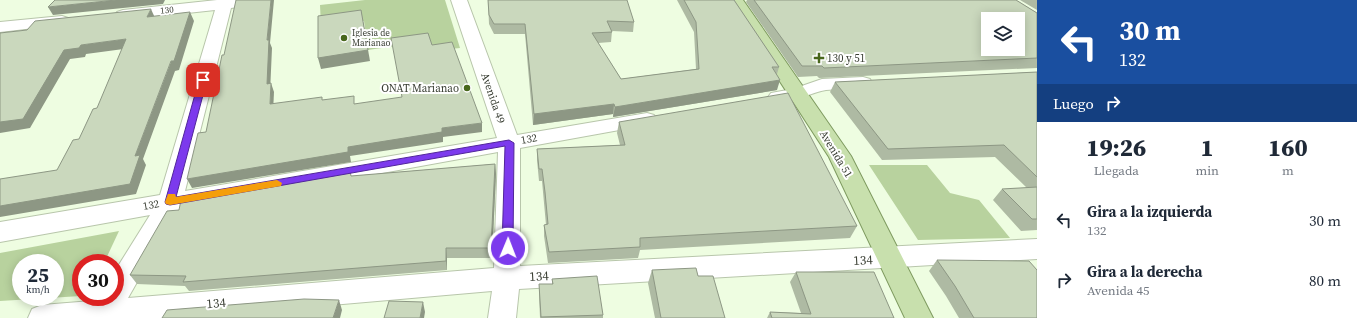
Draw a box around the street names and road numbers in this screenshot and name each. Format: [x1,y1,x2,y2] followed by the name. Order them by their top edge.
[160,3,175,17] street label: 130
[477,71,509,125] street label: Avenida 49
[816,127,856,181] street label: Avenida 51
[520,130,539,148] street label: 132
[142,196,161,214] street label: 132
[853,251,874,269] street label: 134
[529,267,550,285] street label: 134
[206,294,227,312] street label: 134

